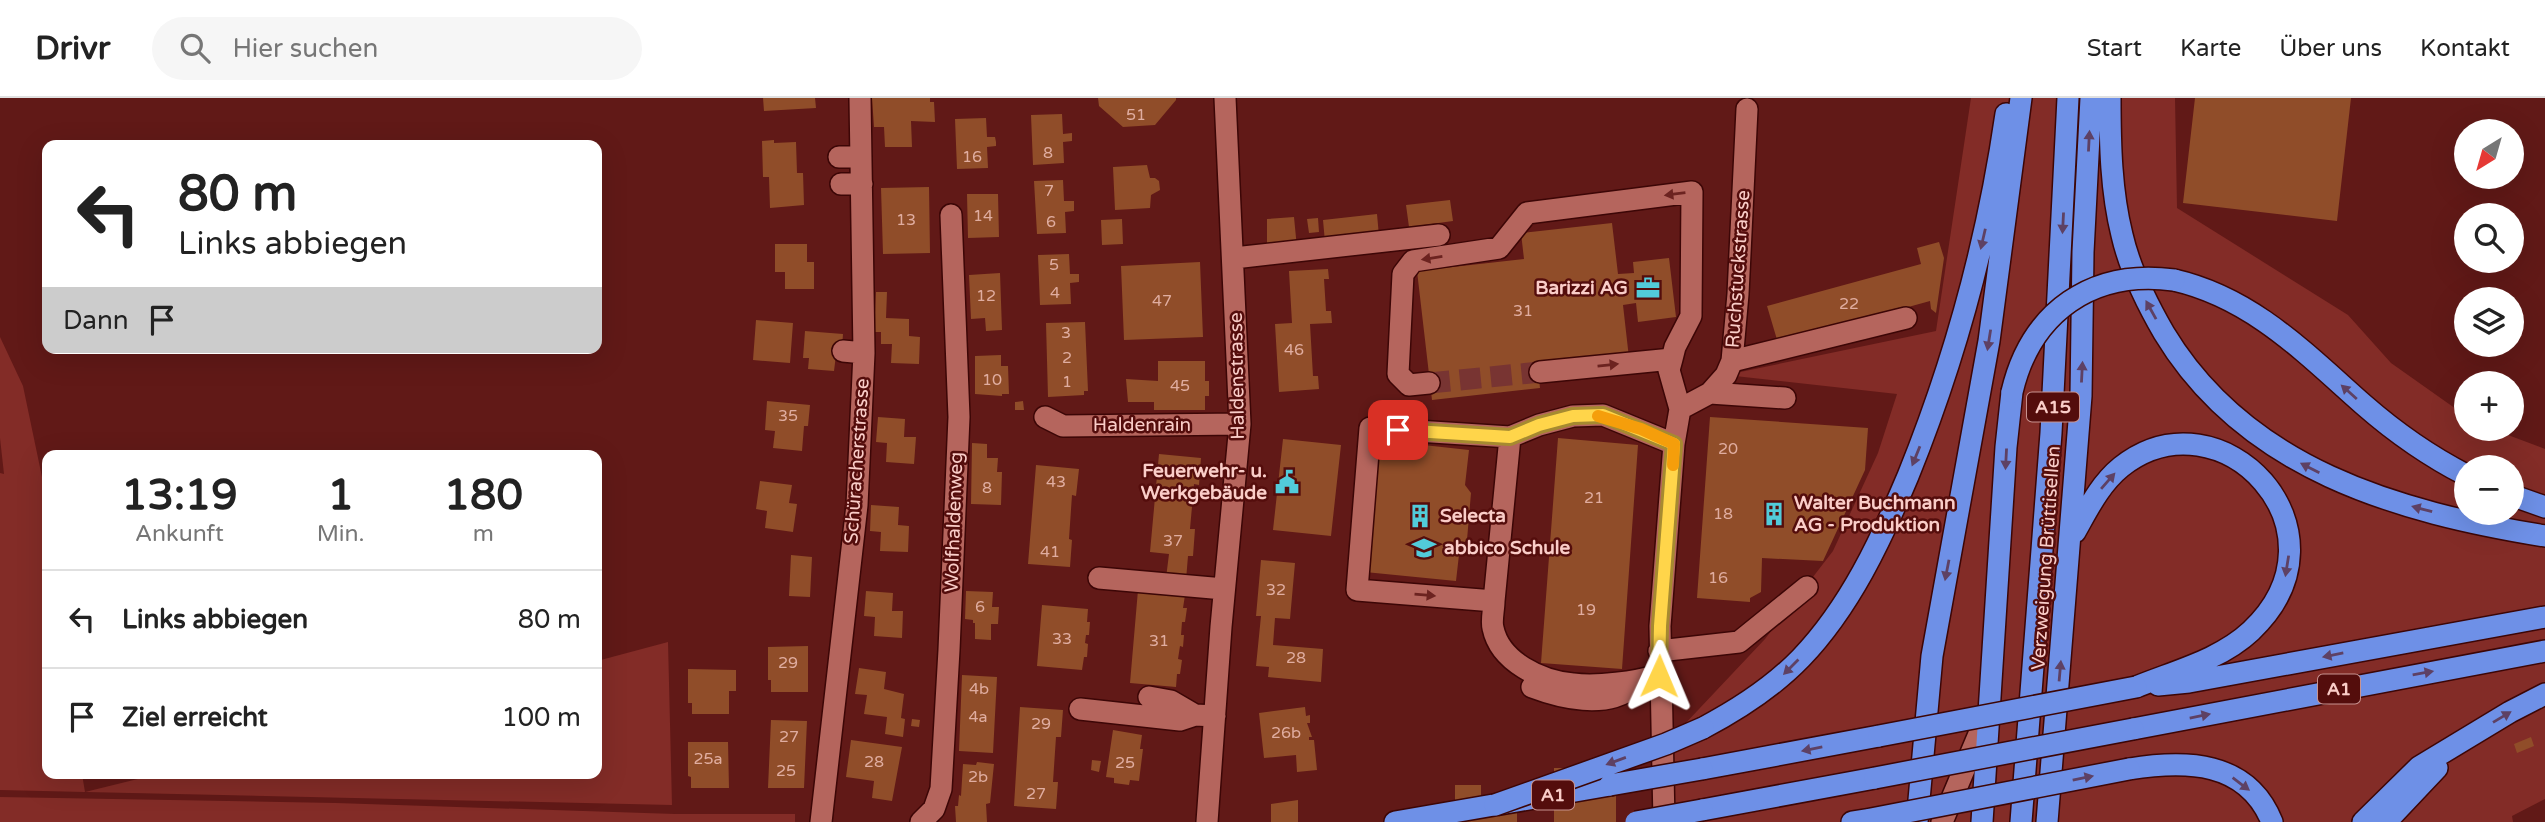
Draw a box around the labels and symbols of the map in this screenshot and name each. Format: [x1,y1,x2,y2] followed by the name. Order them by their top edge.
[1126,105,1146,125] house number: 51
[2454,119,2524,189] north arrow
[2083,130,2094,152] one-way arrow
[1043,143,1053,163] house number: 8
[962,147,982,167] house number: 16
[1044,181,1054,201] house number: 7
[1664,189,1686,200] one-way arrow
[1722,189,1754,349] street label: Ruchstuckstrasse
[973,206,993,226] house number: 14
[896,210,916,230] house number: 13
[1046,212,1056,232] house number: 6
[2057,213,2068,235] one-way arrow
[1977,228,1988,250] one-way arrow
[1421,253,1443,264] one-way arrow
[1049,255,1059,275] house number: 5
[1634,274,1662,302] office icon: Barizzi AG
[1535,277,1628,299] place label: Barizzi AG
[1050,283,1060,303] house number: 4
[976,286,996,306] house number: 12
[1152,291,1172,311] house number: 47
[1839,294,1859,314] house number: 22
[2145,300,2157,319] one-way arrow
[1513,301,1533,321] house number: 31
[1225,312,1249,440] street label: Haldenstrasse
[1061,323,1071,343] house number: 3
[1983,329,1994,351] one-way arrow
[1284,340,1304,360] house number: 46
[1062,348,1072,368] house number: 2
[1597,359,1619,370] one-way arrow
[2077,361,2088,383] one-way arrow
[982,370,1002,390] house number: 10
[1062,372,1072,392] house number: 1
[1170,376,1190,396] house number: 45
[840,378,874,544] street label: Schüracherstrasse
[2341,384,2358,400] one-way arrow
[2027,393,2079,422] road number: A15
[1368,400,1428,460] pin
[778,406,798,426] house number: 35
[1093,414,1191,436] street label: Haldenrain
[1718,439,1738,459] house number: 20
[2027,445,2065,671] street label: Verzweigung Brüttisellen
[1910,446,1921,467] one-way arrow
[2000,449,2011,471] one-way arrow
[941,451,967,593] street label: Wolfhaldenweg
[1141,460,1267,505] place label: Feuerwehr- u. Werkgebäude
[2299,462,2319,474] one-way arrow
[1273,468,1301,496] public building icon: Feuerwehr- u. Werkgebäude
[1046,472,1066,492] house number: 43
[2100,472,2116,490] one-way arrow
[982,478,992,498] house number: 8
[1584,488,1604,508] house number: 21
[1794,492,1956,536] place label: Walter Buchmann AG - Produktion
[1760,500,1788,528] building icon: Walter Buchmann AG - Produktion
[1406,502,1434,530] building icon: Selecta
[2411,503,2432,513] one-way arrow
[1713,504,1733,524] house number: 18
[1440,505,1506,527] place label: Selecta
[1163,531,1183,551] house number: 37
[1410,534,1438,562] school or university icon: abbico Schule
[1444,537,1571,559] place label: abbico Schule
[1040,542,1060,562] house number: 41
[2281,555,2292,577] one-way arrow
[1941,559,1952,581] one-way arrow
[1708,568,1728,588] house number: 16
[1266,580,1286,600] house number: 32
[1414,590,1436,601] one-way arrow
[975,597,985,617] house number: 6
[1576,600,1596,620] house number: 19
[1052,629,1072,649] house number: 33
[1149,631,1169,651] house number: 31
[1622,639,1696,713] position arrow
[1286,648,1306,668] house number: 28
[2322,650,2344,661] one-way arrow
[778,653,798,673] house number: 29
[1783,659,1800,675] one-way arrow
[2055,660,2066,682] one-way arrow
[2412,668,2434,679] one-way arrow
[2318,674,2360,704] road number: A1
[969,679,989,699] house number: 4b
[968,707,988,727] house number: 4a
[2189,710,2211,721] one-way arrow
[2492,711,2511,723] one-way arrow
[1031,714,1051,734] house number: 29
[1271,723,1301,743] house number: 26b
[779,727,799,747] house number: 27
[1801,743,1823,754] one-way arrow
[693,749,723,769] house number: 25a
[864,752,884,772] house number: 28
[1115,753,1135,773] house number: 25
[1605,756,1626,767] one-way arrow
[776,761,796,781] house number: 25
[968,767,988,787] house number: 2b
[2072,772,2094,783] one-way arrow
[2232,776,2250,790] one-way arrow
[1532,780,1574,810] road number: A1
[1026,784,1046,804] house number: 27

